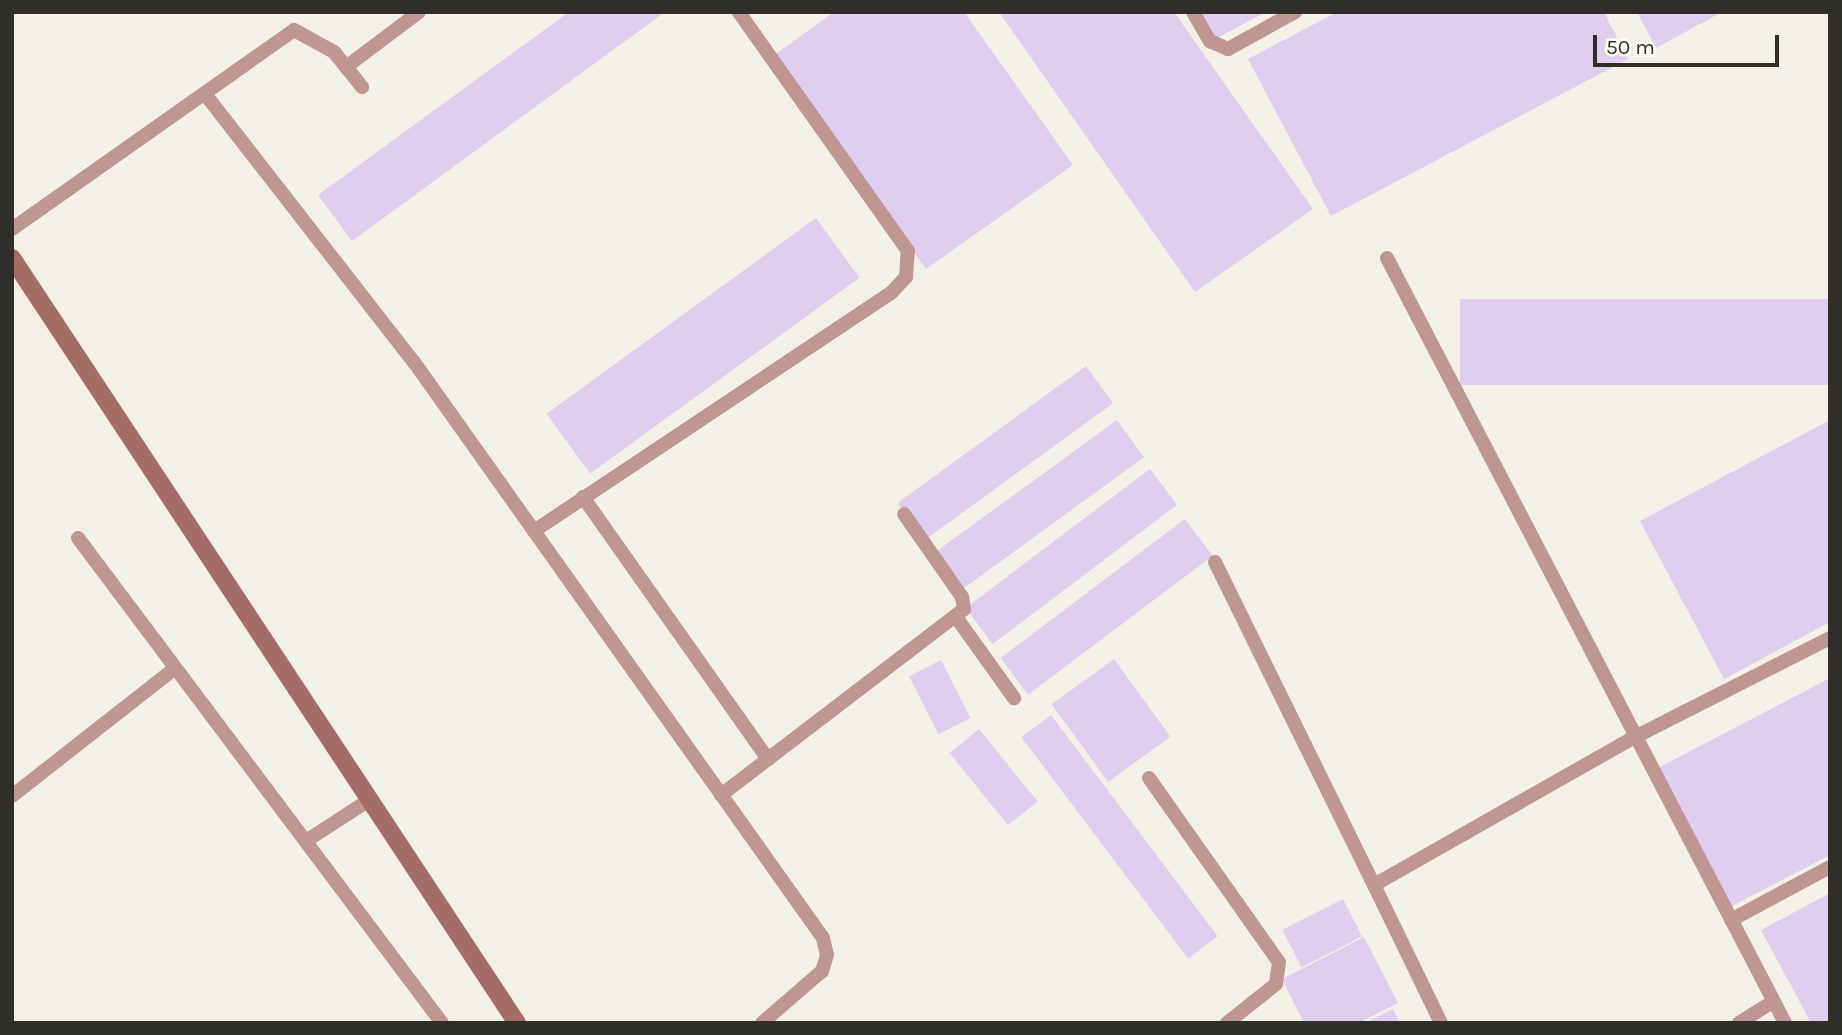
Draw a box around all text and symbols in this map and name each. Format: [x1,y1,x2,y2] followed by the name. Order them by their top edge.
[1597,21,1783,65] scale bar
[1606,35,1655,59] text: 50 m

